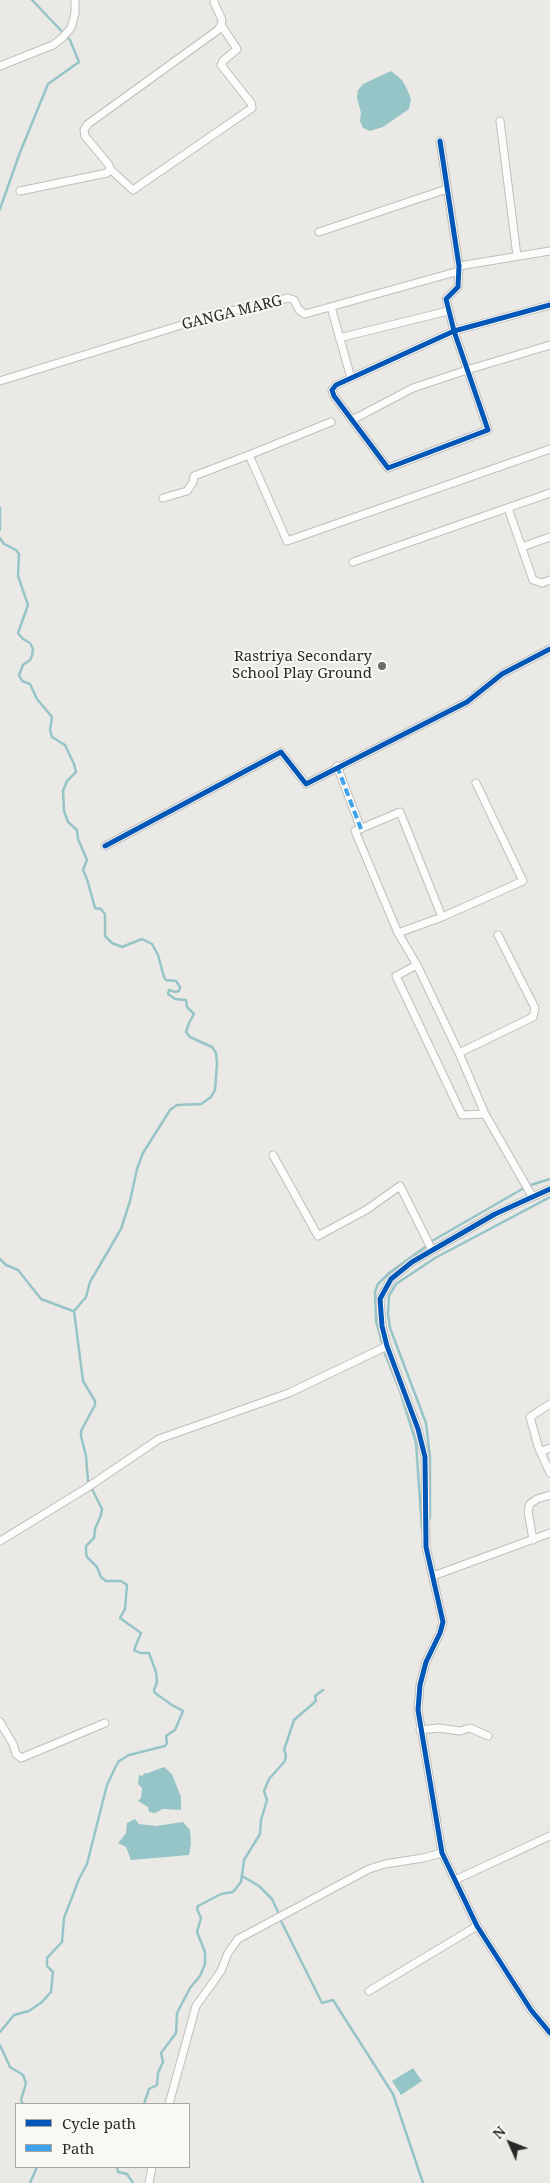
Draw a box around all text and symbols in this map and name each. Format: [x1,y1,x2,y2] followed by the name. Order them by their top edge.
[180,292,284,334] street label: GANGA MARG
[232,648,372,683] place label: Rastriya Secondary School Play Ground
[376,660,388,672] marker: Rastriya Secondary School Play Ground
[15,2103,190,2168] legend
[62,2113,136,2133] text: Cycle path
[485,2118,535,2168] north arrow
[488,2122,510,2143] text: N
[62,2138,94,2158] text: Path

